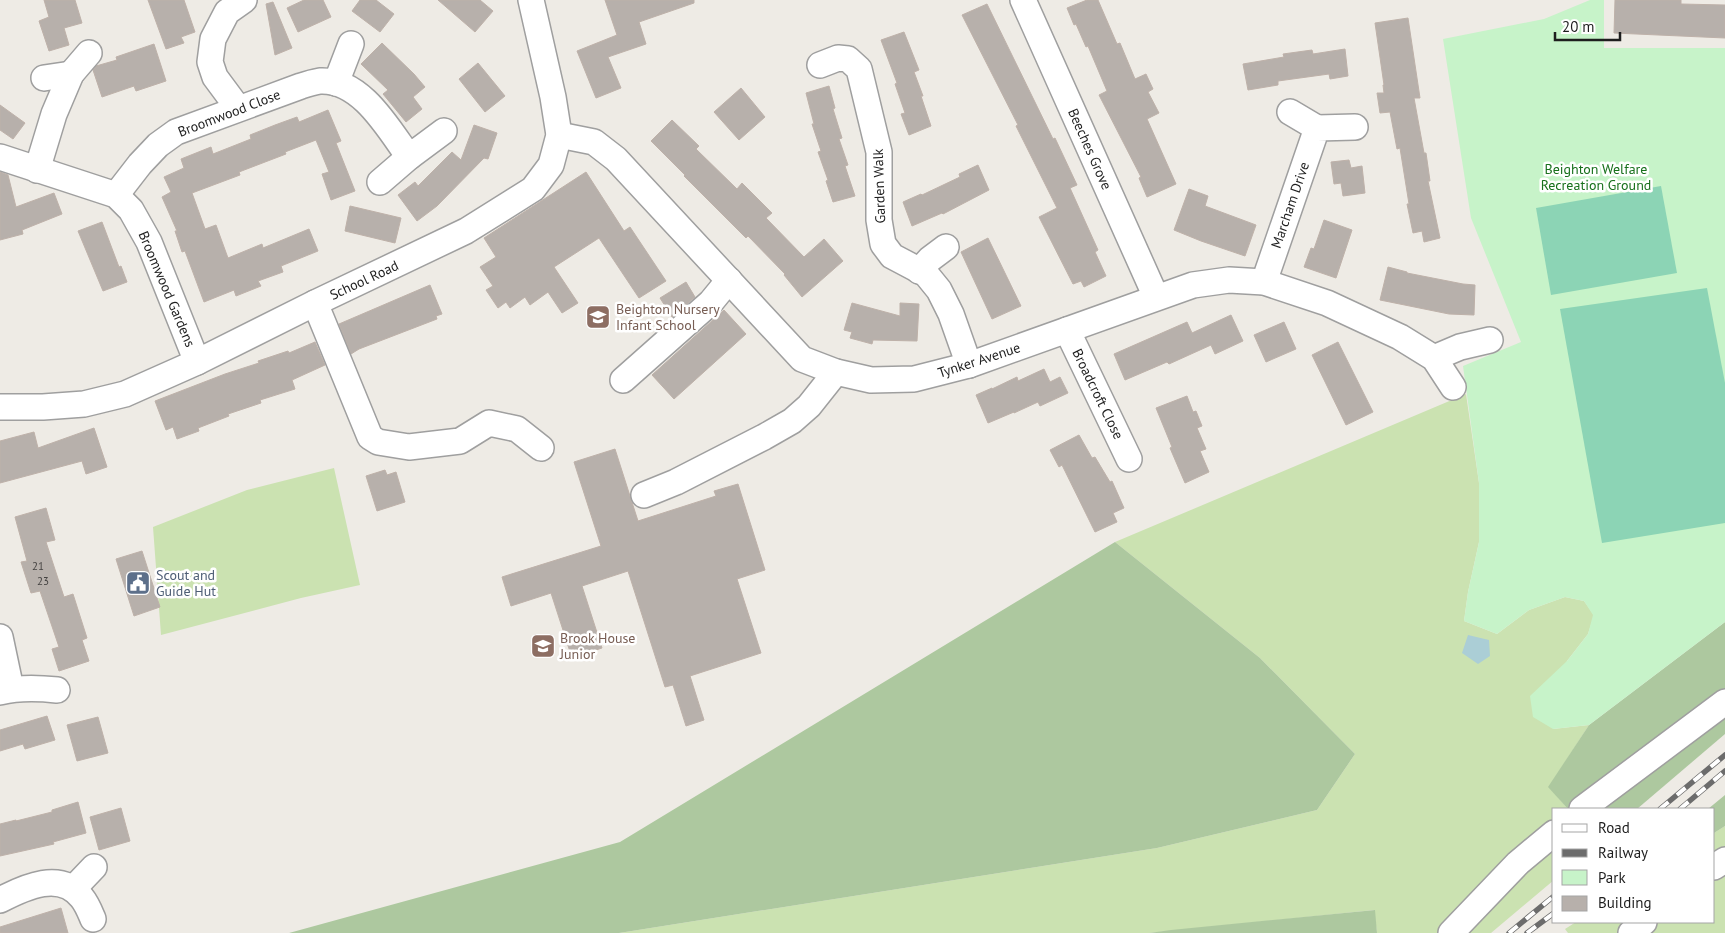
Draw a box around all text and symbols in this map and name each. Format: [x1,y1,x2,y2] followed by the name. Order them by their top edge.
[1555,10,1620,42] scale bar
[1562,17,1595,36] text: 20 m
[175,85,283,141] street label: Broomwood Close
[1064,106,1116,192] street label: Beeches Grove
[869,148,889,224] street label: Garden Walk
[1267,159,1313,251] street label: Marcham Drive
[1541,160,1651,194] park label: Beighton Welfare Recreation Ground
[134,228,200,350] street label: Broomwood Gardens
[327,256,401,304] street label: School Road
[616,300,720,334] place label: Beighton Nursery Infant School
[585,304,611,330] school or university icon: Beighton Nursery Infant School
[936,338,1022,382] street label: Tynker Avenue
[1068,346,1128,442] street label: Broadcroft Close
[32,559,44,573] house number: 21
[156,566,216,600] place label: Scout and Guide Hut
[125,570,151,596] public building icon: Scout and Guide Hut
[37,574,49,588] house number: 23
[559,629,635,663] place label: Brook House Junior
[530,633,556,659] school or university icon: Brook House Junior
[1552,808,1715,923] legend
[1598,818,1630,837] text: Road
[1598,843,1648,862] text: Railway
[1598,868,1626,887] text: Park
[1598,893,1652,912] text: Building

